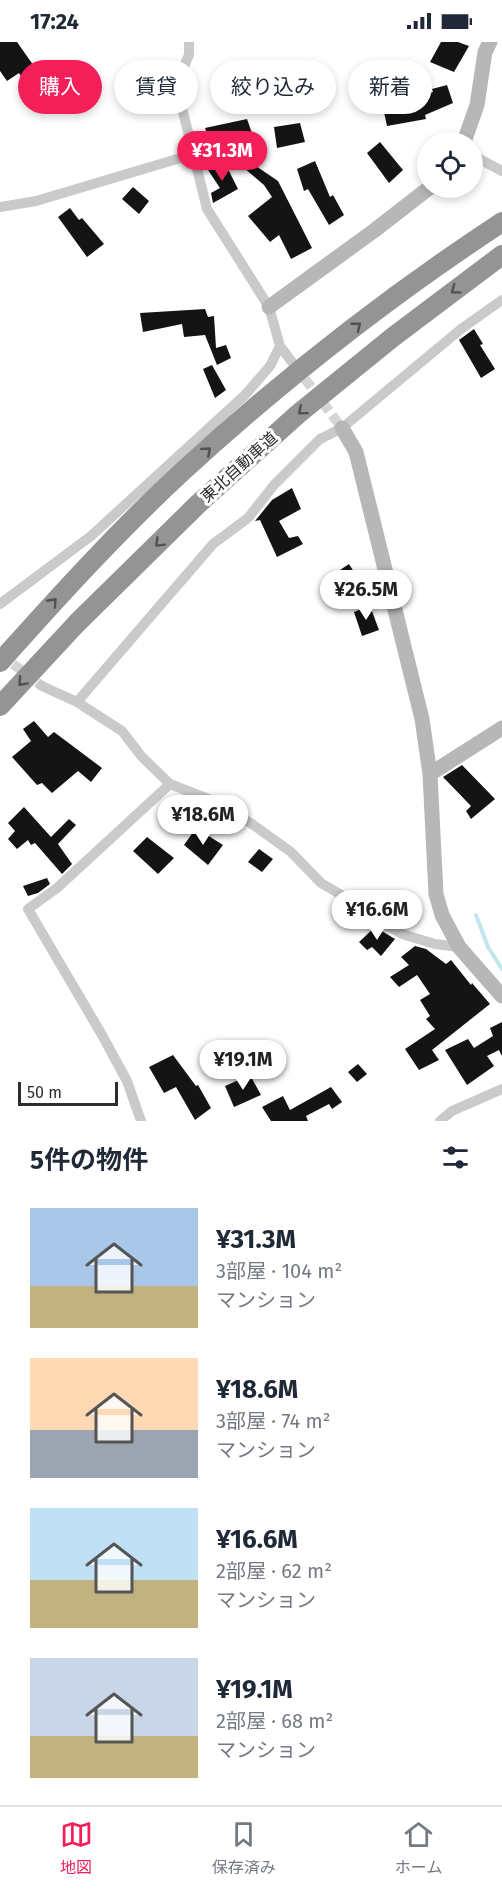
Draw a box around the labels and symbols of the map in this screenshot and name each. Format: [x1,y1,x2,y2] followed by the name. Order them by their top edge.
[173,131,271,182] pin: ¥31.3M
[451,282,462,293] one-way arrow
[350,323,361,334] one-way arrow
[298,403,309,414] one-way arrow
[197,428,281,506] street label: 東北自動車道
[200,447,211,458] one-way arrow
[155,535,166,546] one-way arrow
[317,570,415,621] pin: ¥26.5M
[46,598,57,609] one-way arrow
[19,675,30,686] one-way arrow
[154,795,252,846] pin: ¥18.6M
[328,890,426,941] pin: ¥16.6M
[194,1040,292,1091] pin: ¥19.1M
[18,1079,118,1106] scale bar

